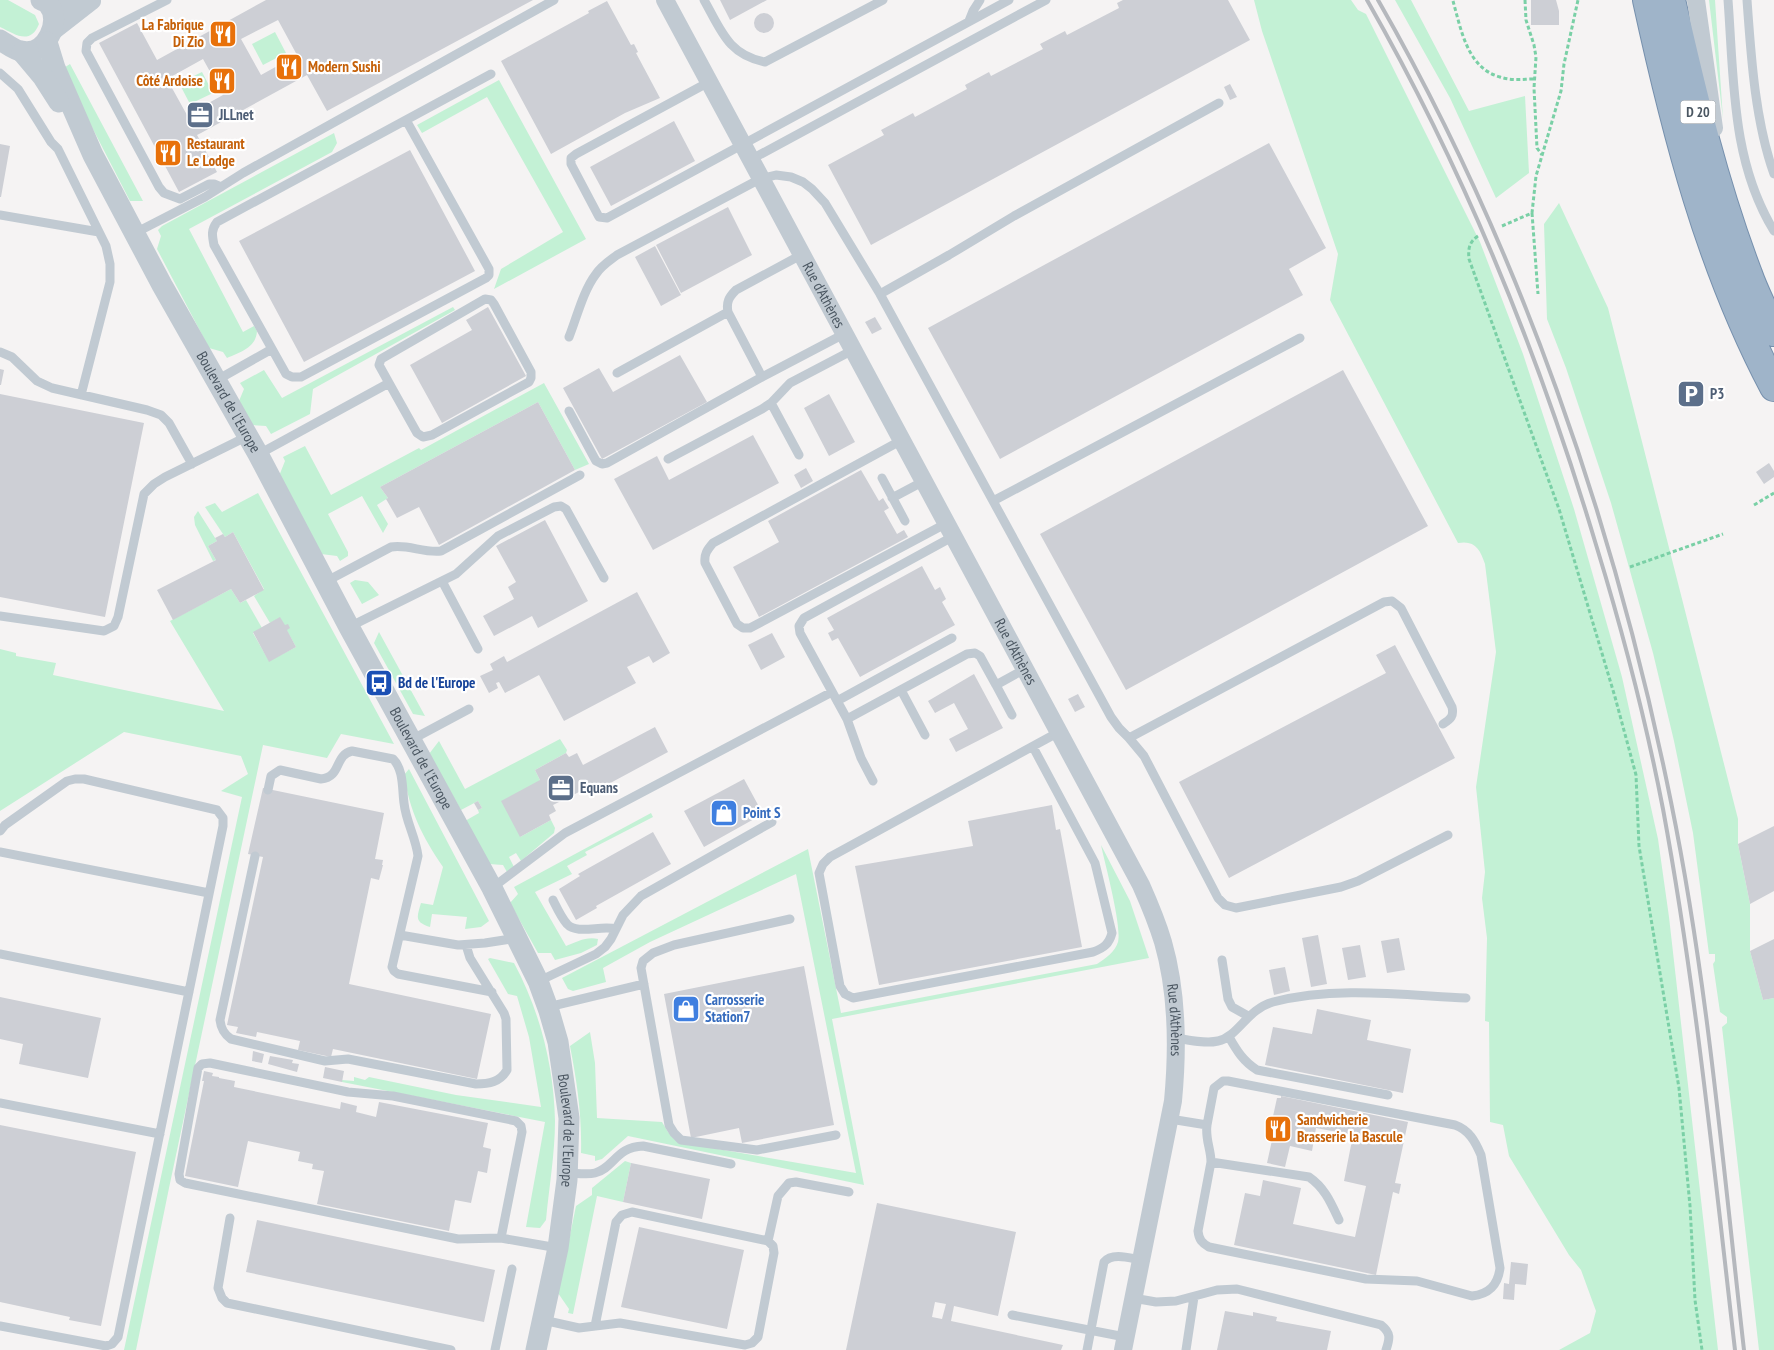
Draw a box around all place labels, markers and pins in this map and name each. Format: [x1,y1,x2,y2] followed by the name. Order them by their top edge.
[142,15,204,51] place label: La Fabrique Di Zio
[208,19,238,49] restaurant icon: La Fabrique Di Zio
[274,52,304,82] restaurant icon: Modern Sushi
[308,57,381,76] place label: Modern Sushi
[207,66,237,96] restaurant icon: Côté Ardoise
[136,71,203,90] place label: Côté Ardoise
[185,100,215,130] office icon: JLLnet
[218,105,254,124] place label: JLLnet
[187,134,245,170] place label: Restaurant Le Lodge
[153,138,183,168] restaurant icon: Restaurant Le Lodge
[1676,379,1706,409] parking icon: P3
[1710,384,1724,403] place label: P3
[364,668,394,698] bus stop icon: Bd de l'Europe
[398,673,476,692] place label: Bd de l'Europe
[546,773,576,803] office icon: Equans
[580,778,618,797] place label: Equans
[709,798,739,828] shop icon: Point S
[743,803,781,822] place label: Point S
[705,990,765,1026] place label: Carrosserie Station7
[671,994,701,1024] shop icon: Carrosserie Station7
[1297,1110,1403,1146] place label: Sandwicherie Brasserie la Bascule
[1263,1114,1293,1144] restaurant icon: Sandwicherie Brasserie la Bascule

